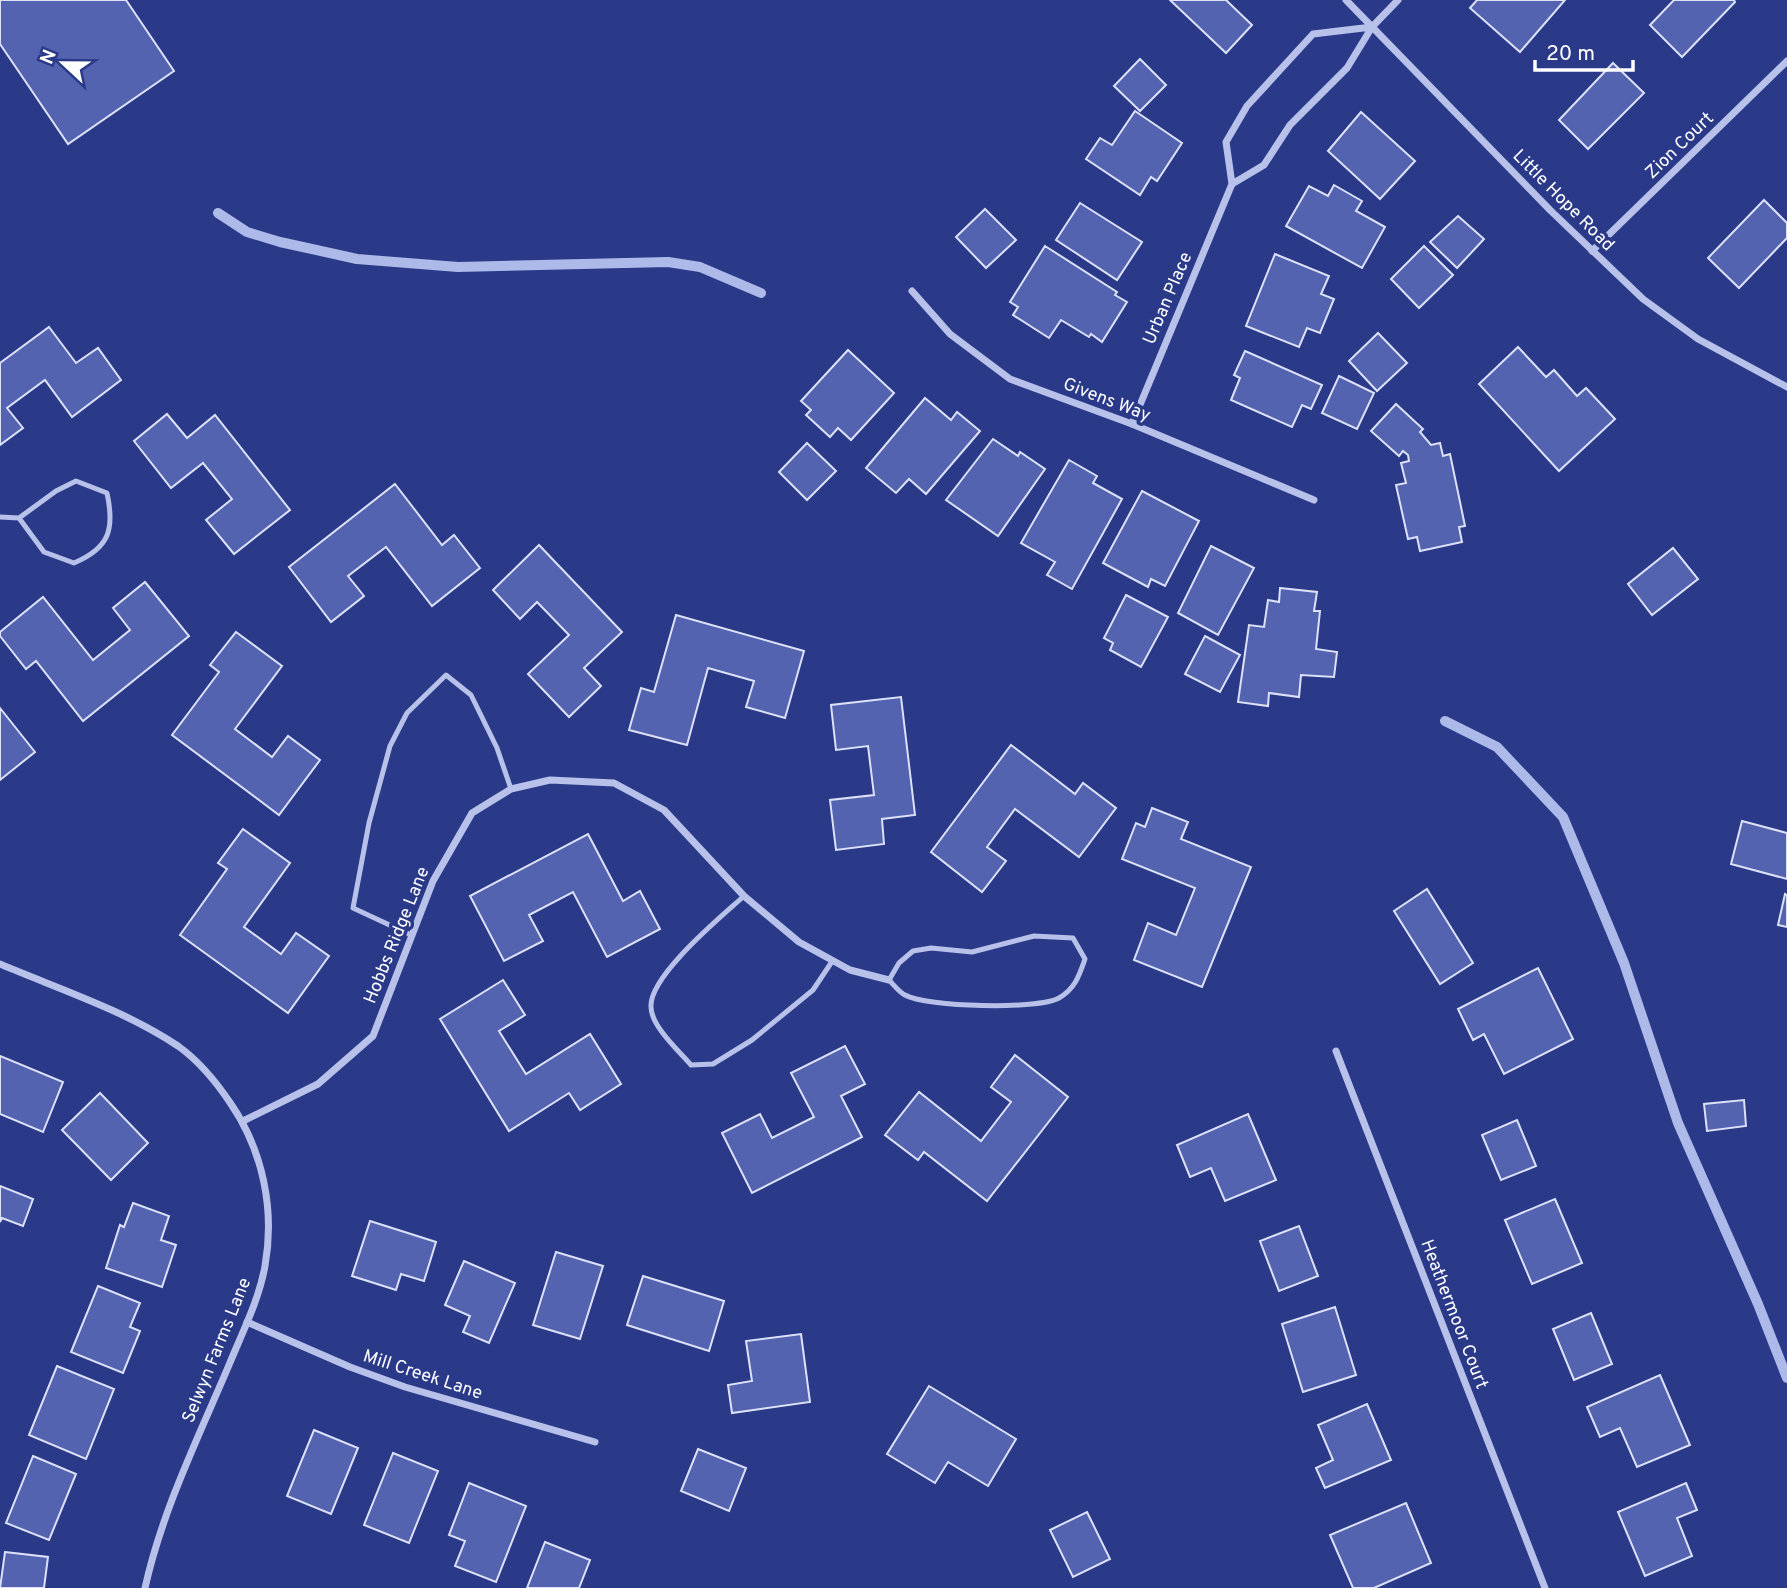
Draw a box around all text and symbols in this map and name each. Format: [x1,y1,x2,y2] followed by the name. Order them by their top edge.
[28,28,98,98] north arrow
[1535,28,1633,72] scale bar
[1546,41,1595,68] text: 20 m
[35,47,63,68] text: N
[1641,108,1719,184] street label: Zion Court
[1507,145,1619,257] street label: Little Hope Road
[1139,249,1198,348] street label: Urban Place
[1059,373,1154,428] street label: Givens Way
[359,864,435,1007] street label: Hobbs Ridge Lane
[1415,1237,1493,1393] street label: Heathermoor Court
[178,1274,257,1427] street label: Selwyn Farms Lane
[360,1345,485,1406] street label: Mill Creek Lane

